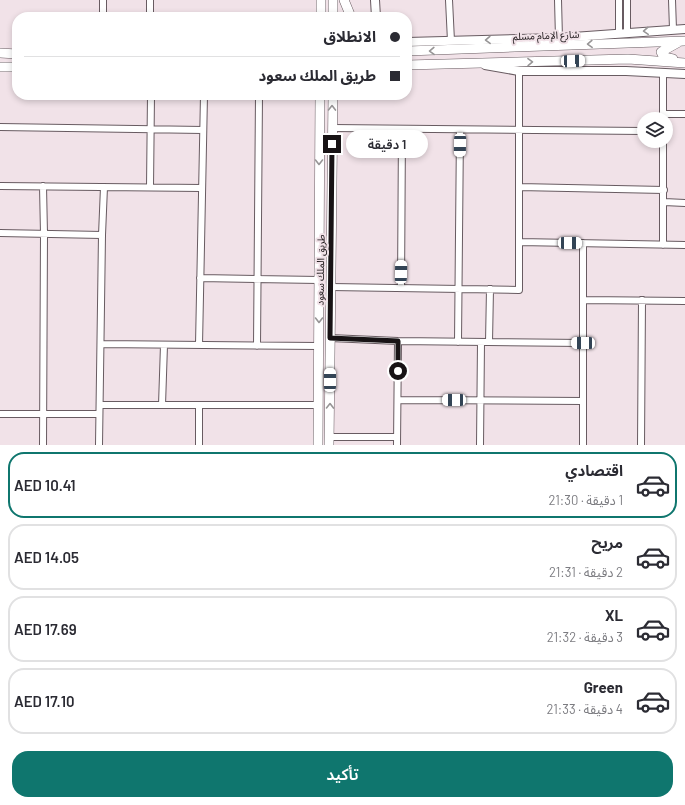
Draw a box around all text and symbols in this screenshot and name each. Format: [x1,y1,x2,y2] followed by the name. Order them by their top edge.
[324,27,376,45] text: الانطلاق
[643,27,649,36] one-way arrow
[512,28,580,45] street label: شارع الإمام مسلم
[485,36,491,44] one-way arrow
[587,40,593,49] one-way arrow
[429,46,435,55] one-way arrow
[561,55,585,67] car
[527,58,533,66] one-way arrow
[259,66,376,84] text: طريق الملك سعود
[328,105,337,111] one-way arrow
[637,112,673,148] map controls
[637,112,673,148] button: layers
[346,130,428,158] callout: 1 دقيقة
[454,133,466,157] car
[323,135,341,153] route end
[368,136,406,152] text: 1 دقيقة
[315,159,323,165] one-way arrow
[313,234,328,306] street label: طريق الملك سعود
[558,237,582,249] car
[395,260,407,284] car
[315,317,323,323] one-way arrow
[571,337,595,349] car
[389,362,407,380] route start
[324,368,336,392] car
[442,394,466,406] car
[325,403,334,409] one-way arrow
[565,461,623,479] text: اقتصادي
[635,467,671,503] icon: car
[14,476,75,494] text: AED 10.41
[548,492,623,508] text: 1 دقيقة · 21:30
[591,533,623,551] text: مريح
[635,539,671,575] icon: car
[14,548,79,566] text: AED 14.05
[549,564,623,580] text: 2 دقيقة · 21:31
[605,606,623,624] text: XL
[635,611,671,647] icon: car
[14,620,77,638] text: AED 17.69
[547,629,623,645] text: 3 دقيقة · 21:32
[584,678,623,696] text: Green
[635,683,671,719] icon: car
[14,692,75,710] text: AED 17.10
[547,701,623,717] text: 4 دقيقة · 21:33
[12,751,673,797] button: تأكيد

